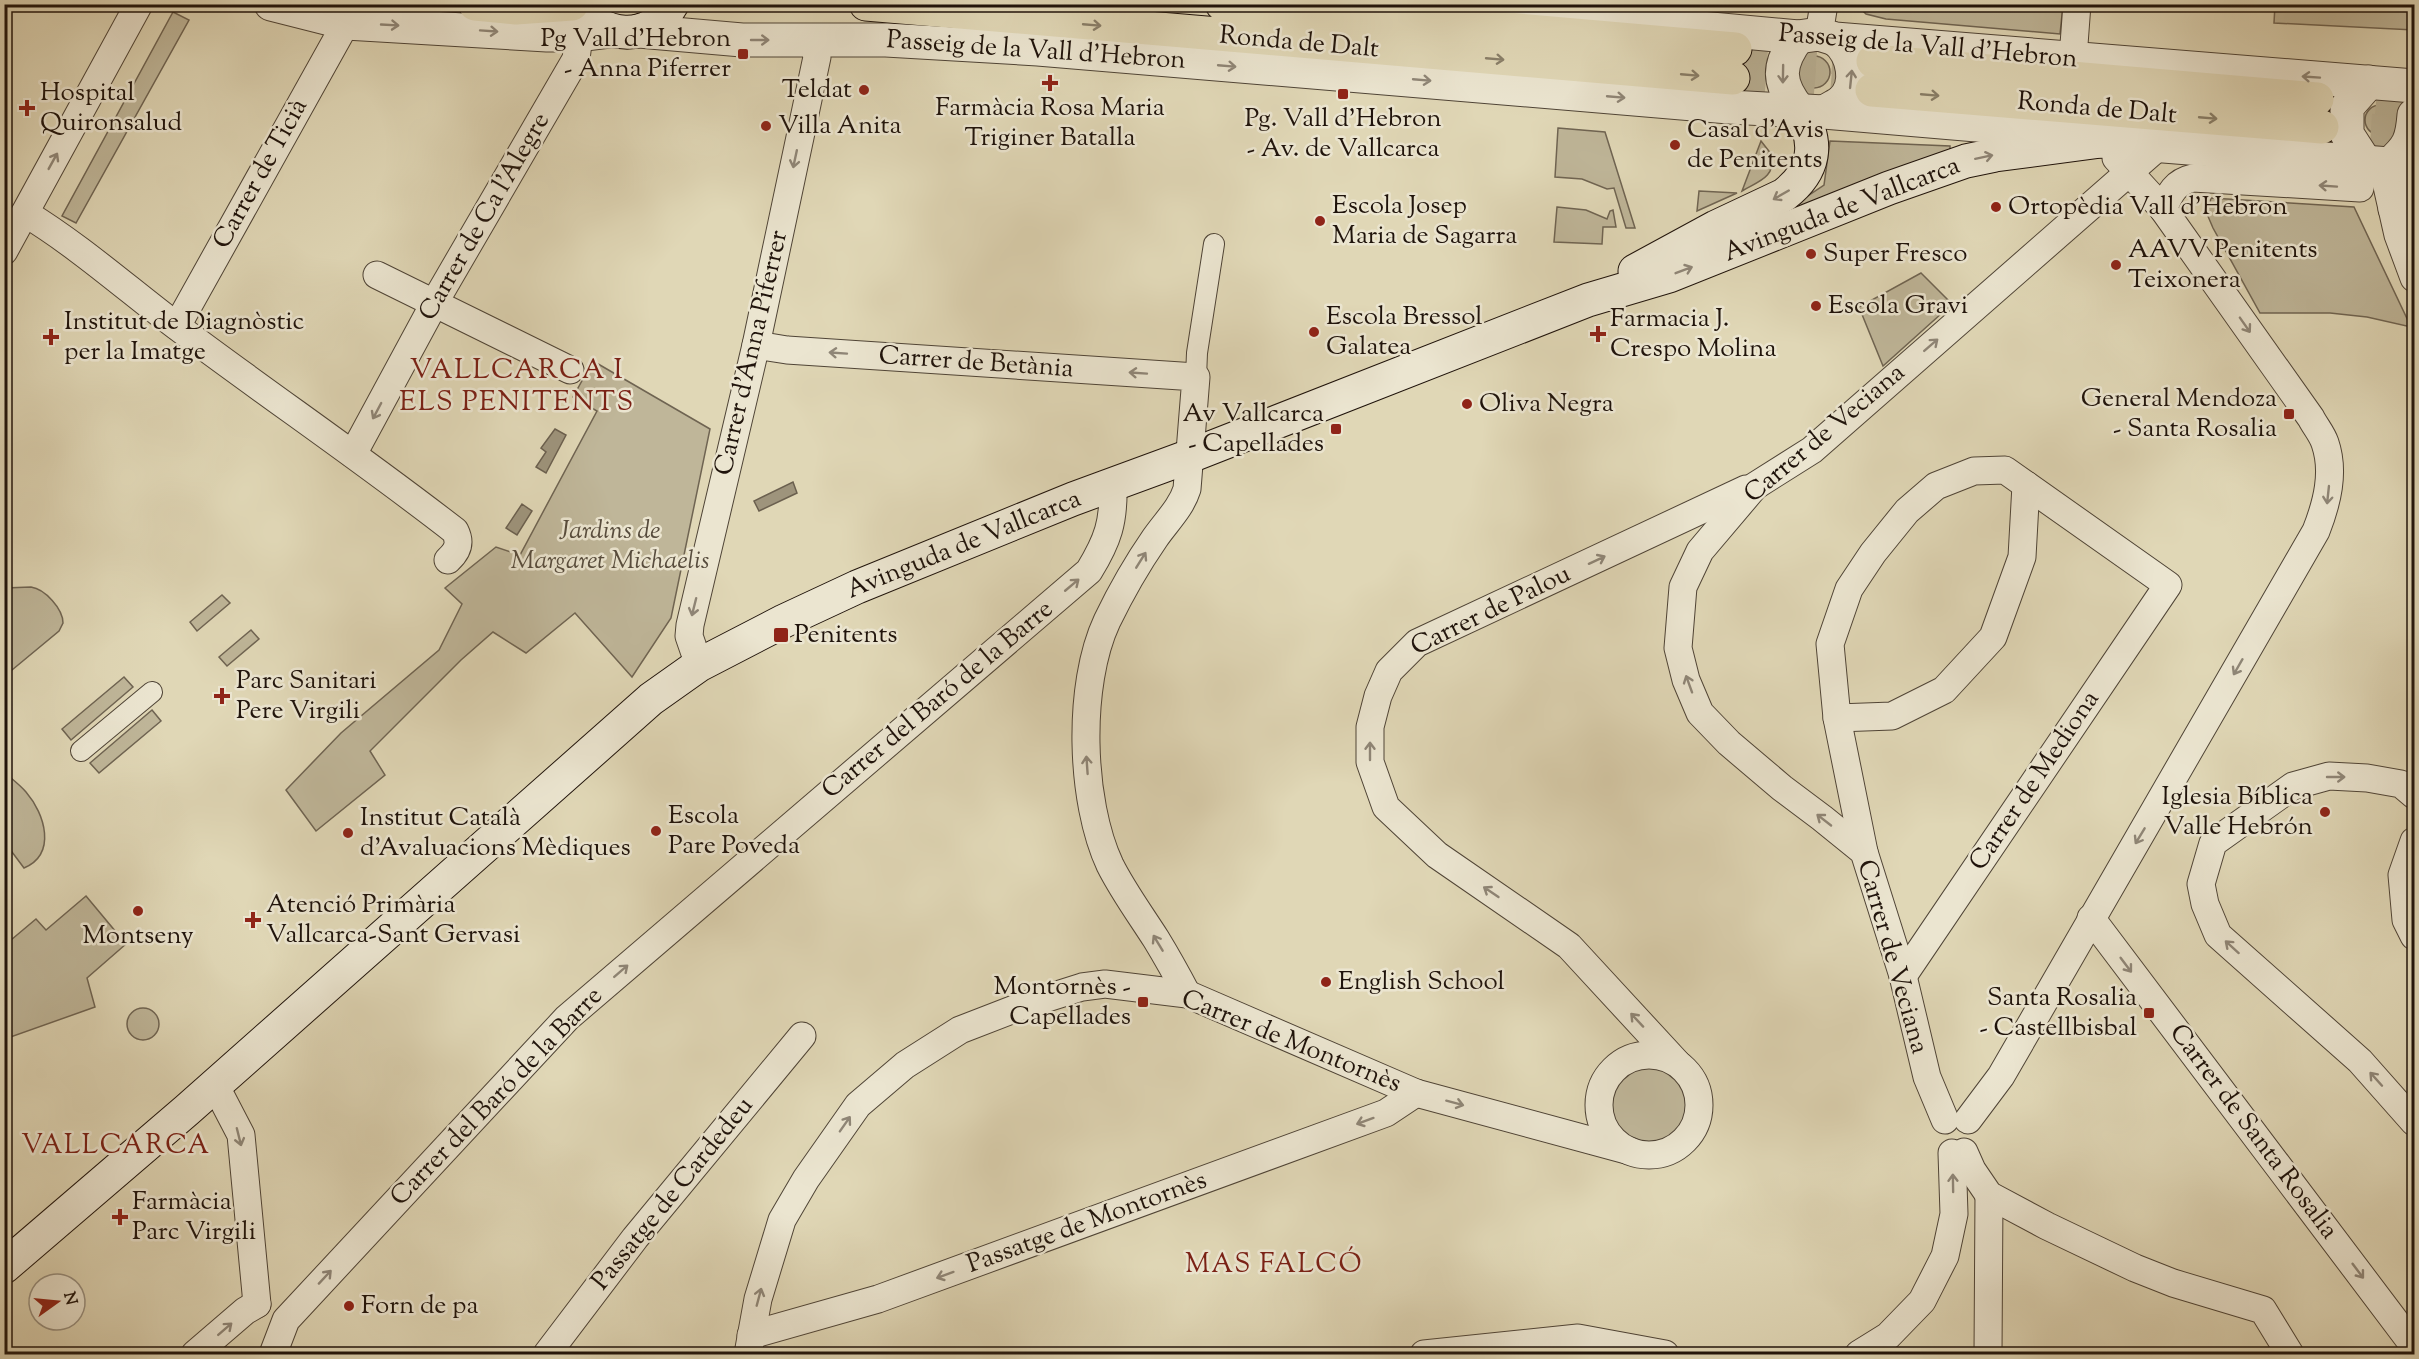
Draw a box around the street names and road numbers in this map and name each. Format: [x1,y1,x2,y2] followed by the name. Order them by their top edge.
[1777,15,2079,79] street label: Passeig de la Vall d'Hebron
[1218,18,1380,68] street label: Ronda de Dalt
[885,22,1187,80] street label: Passeig de la Vall d'Hebron
[2016,84,2178,134] street label: Ronda de Dalt
[204,92,318,256] street label: Carrer de Ticià
[410,106,560,328] street label: Carrer de Ca l'Alegre
[1719,148,1965,272] street label: Avinguda de Vallcarca
[706,227,798,479] street label: Carrer d'Anna Piferrer
[877,338,1075,388] street label: Carrer de Betània
[1736,355,1914,513] street label: Carrer de Veciana
[841,481,1087,609] street label: Avinguda de Vallcarca
[1405,556,1577,666] street label: Carrer de Palou
[814,592,1062,808] street label: Carrer del Baró de la Barre
[1961,683,2109,879] street label: Carrer de Mediona
[1847,856,1937,1058] street label: Carrer de Veciana
[382,979,612,1215] street label: Carrer del Baró de la Barre
[1175,981,1407,1103] street label: Carrer de Montornès
[2160,1017,2346,1247] street label: Carrer de Santa Rosalia
[583,1089,763,1299] street label: Passatge de Cardedeu
[962,1162,1212,1284] street label: Passatge de Montornès

